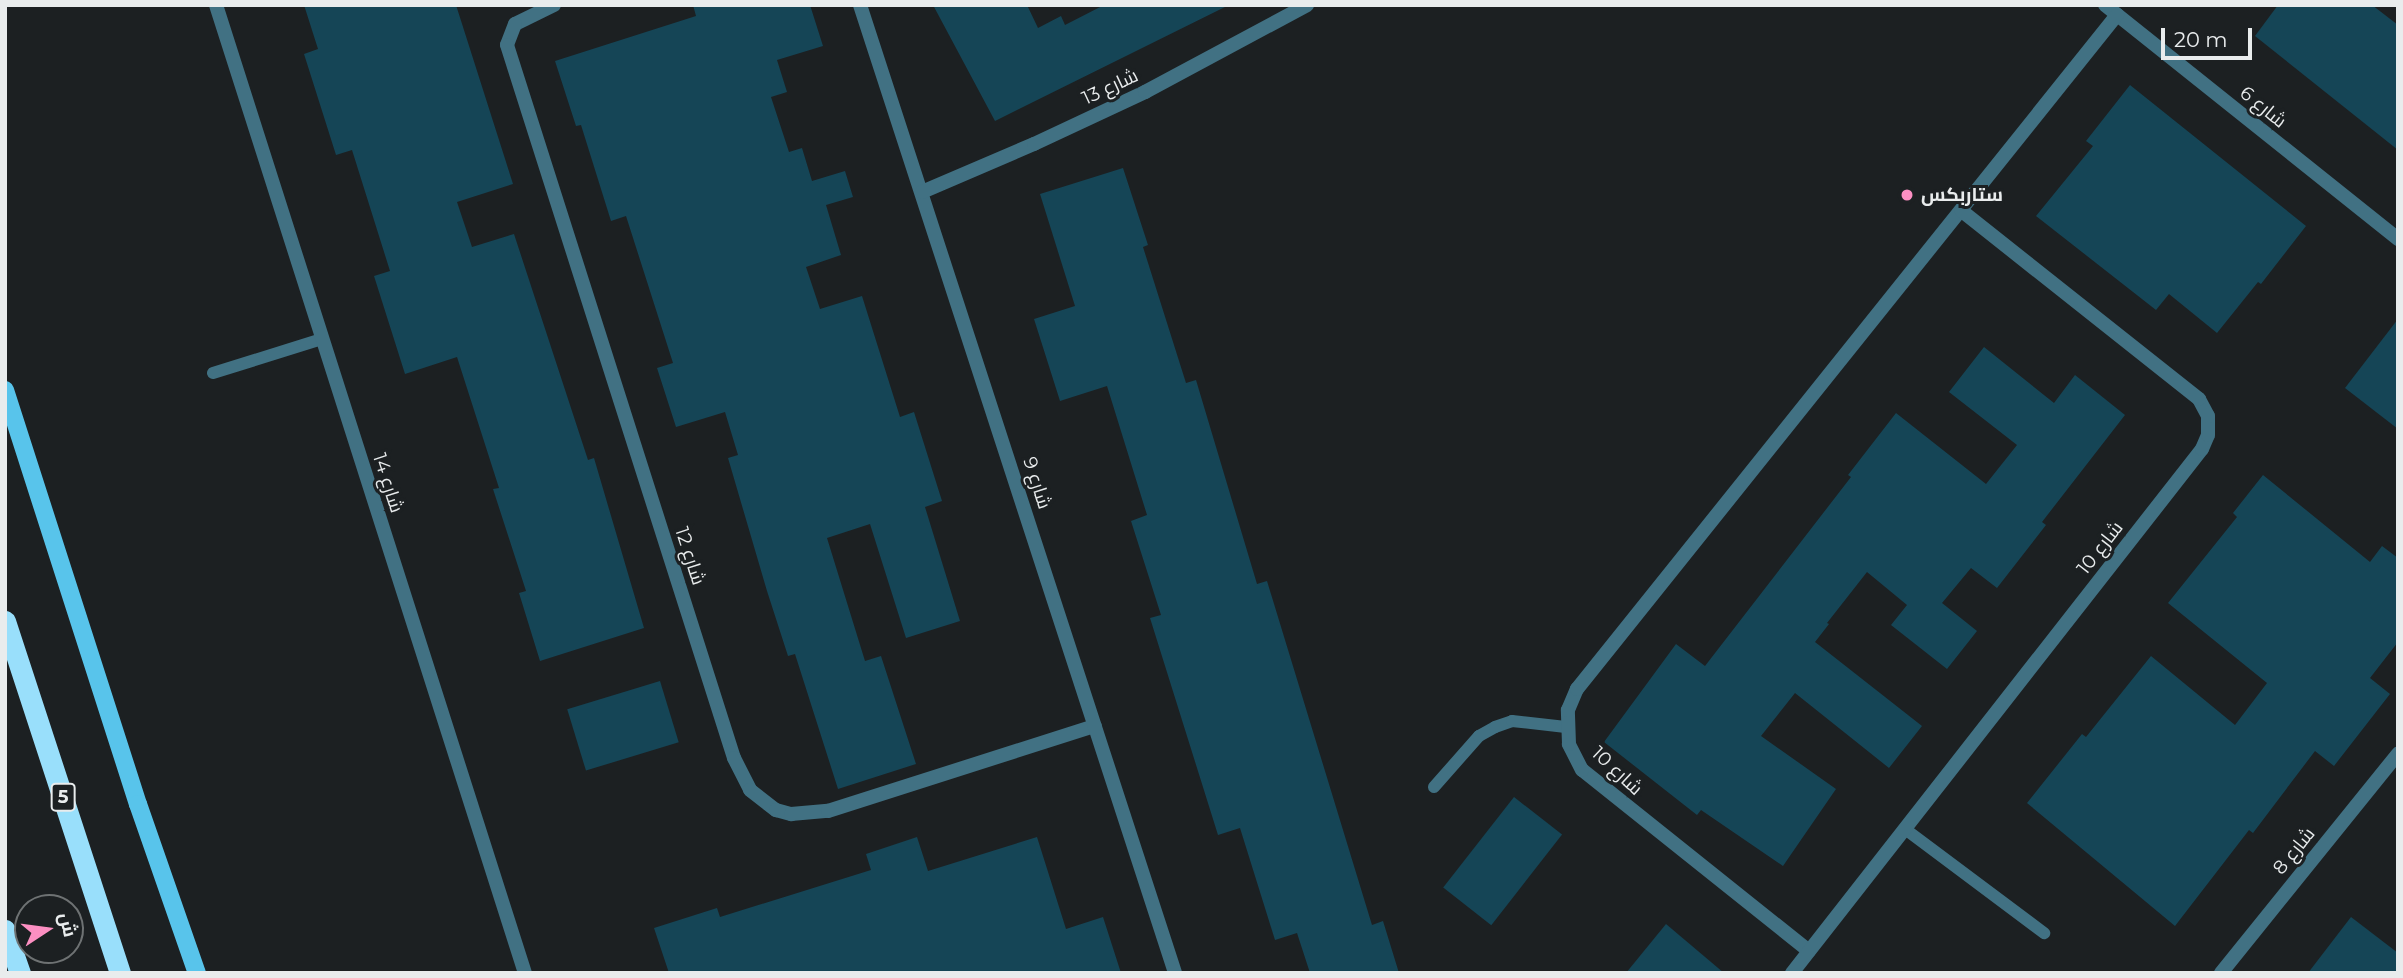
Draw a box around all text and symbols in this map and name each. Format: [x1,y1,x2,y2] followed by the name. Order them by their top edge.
[2165,14,2256,58] scale bar
[2174,27,2228,52] text: 20 m
[1078,64,1142,110] street label: شارع 13
[2235,81,2291,133] street label: شارع 6
[1921,184,2003,206] place label: ستاربكس
[1899,187,1915,203] marker: ستاربكس
[368,450,408,516] street label: شارع 14
[1018,454,1056,512] street label: شارع 9
[2072,517,2128,579] street label: شارع 10
[670,524,710,588] street label: شارع 12
[1587,742,1647,800] street label: شارع 10
[49,782,77,812] road number: 5
[2268,823,2320,879] street label: شارع 8
[14,894,84,964] north arrow
[54,910,82,939] text: ش

